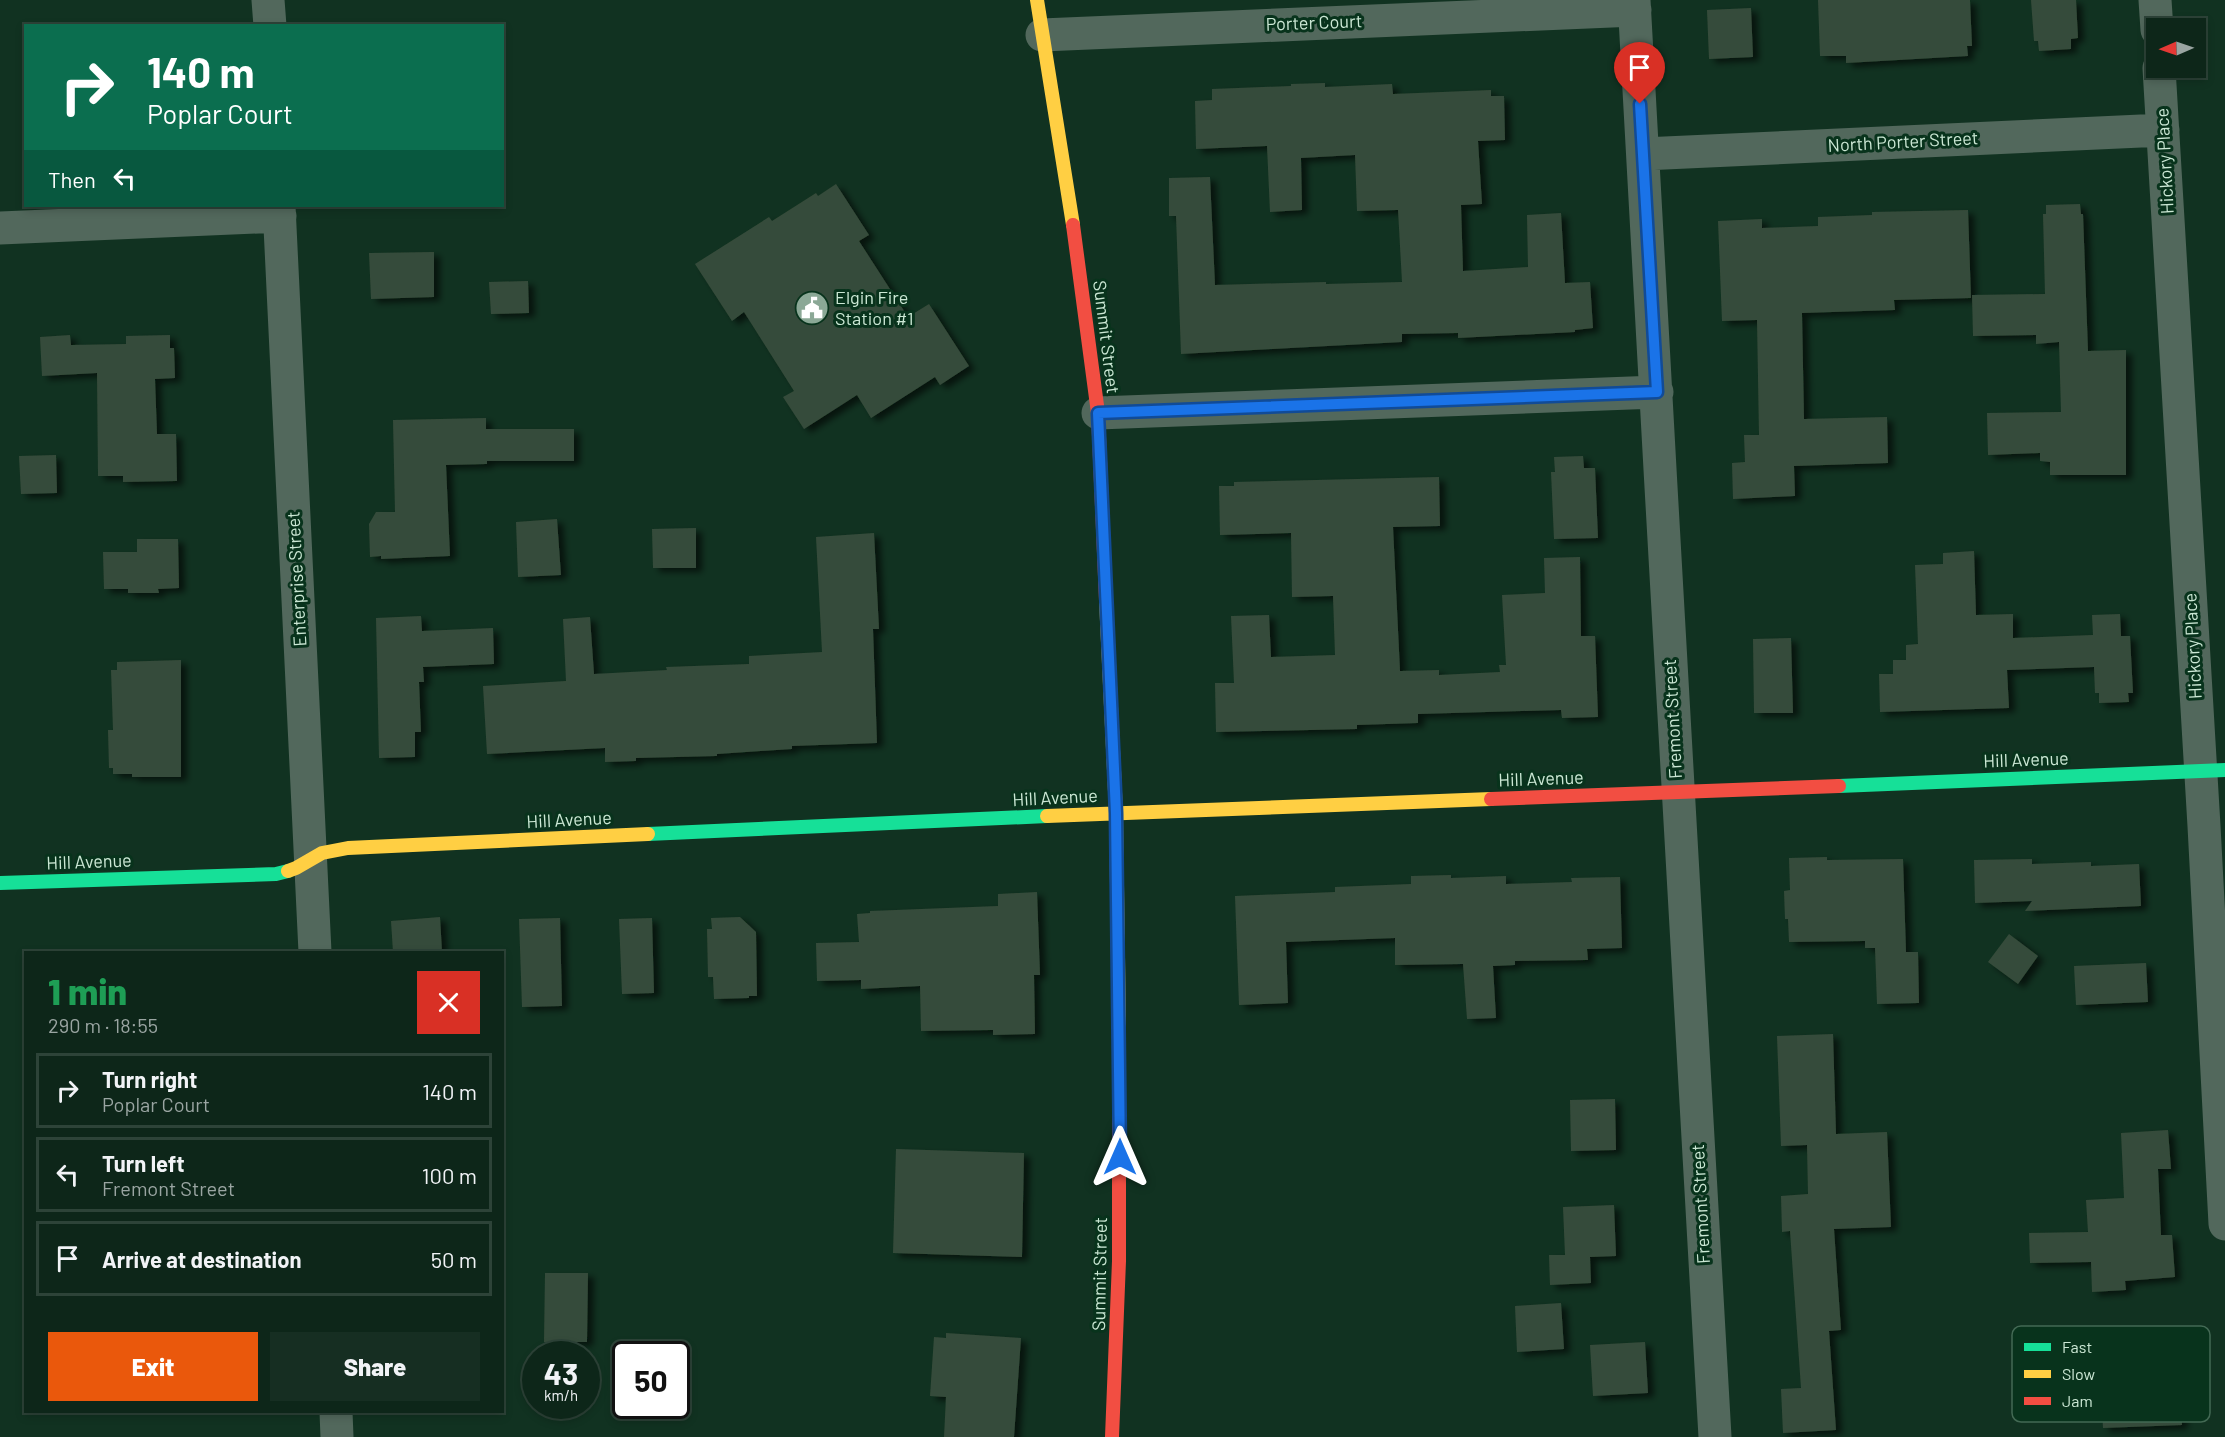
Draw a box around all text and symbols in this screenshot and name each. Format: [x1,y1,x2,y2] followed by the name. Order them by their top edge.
[1265,9,1363,35] street label: Porter Court
[2146,18,2206,78] north arrow
[2146,18,2206,78] map controls
[1614,42,1665,104] pin
[147,46,255,96] text: 140 m
[48,48,126,126] icon: right
[1623,51,1656,84] icon: arrive
[147,97,293,129] text: Poplar Court
[2150,108,2178,215] street label: Hickory Place
[1827,126,1979,156] street label: North Porter Street
[108,162,141,195] icon: left
[48,166,96,192] text: Then
[1089,279,1125,395] street label: Summit Street
[835,286,914,329] place label: Elgin Fire Station #1
[794,290,830,326] public building icon: Elgin Fire Station #1
[281,511,311,647] street label: Enterprise Street
[2178,593,2206,700] street label: Hickory Place
[1658,659,1686,779] street label: Fremont Street
[1983,747,2069,771] street label: Hill Avenue
[1498,766,1584,790] street label: Hill Avenue
[1012,784,1098,810] street label: Hill Avenue
[526,806,612,832] street label: Hill Avenue
[46,849,132,873] street label: Hill Avenue
[48,969,127,1012] text: 1 min
[417,971,480,1034] button: close
[48,1013,158,1037] text: 290 m · 18:55
[102,1066,197,1092] text: Turn right
[51,1074,84,1107] icon: right
[422,1078,477,1104] text: 140 m
[102,1092,210,1116] text: Poplar Court
[1088,1125,1152,1189] position arrow
[1686,1144,1714,1264] street label: Fremont Street
[102,1150,185,1176] text: Turn left
[51,1158,84,1191] icon: left
[422,1162,477,1188] text: 100 m
[102,1176,235,1200] text: Fremont Street
[1087,1217,1111,1331] street label: Summit Street
[51,1242,84,1275] icon: arrive
[102,1246,301,1272] text: Arrive at destination
[431,1246,477,1272] text: 50 m
[2012,1326,2210,1422] legend
[48,1332,258,1401] button: Exit
[270,1332,480,1401] button: Share
[2062,1337,2092,1356] text: Fast
[612,1341,690,1419] speed limit sign: 50
[544,1355,578,1391] text: 43
[2062,1364,2095,1383] text: Slow
[544,1386,578,1404] text: km/h
[2062,1391,2093,1410] text: Jam

